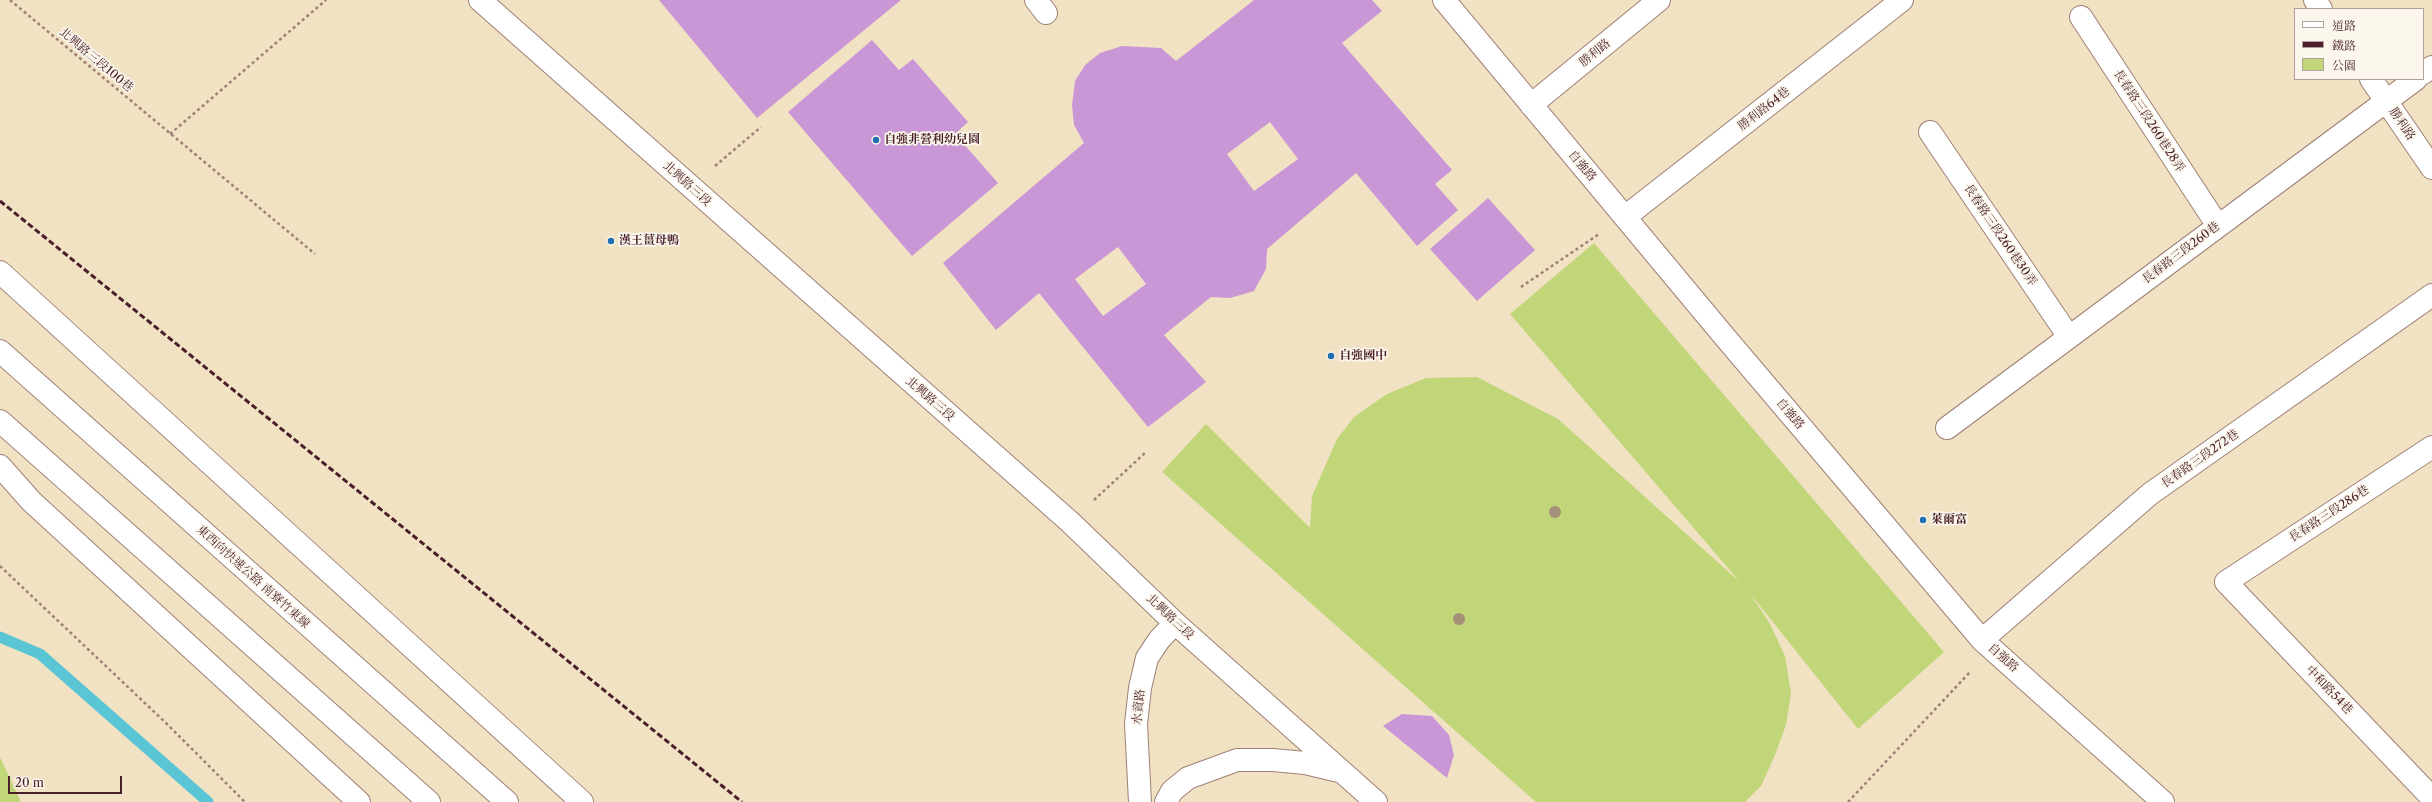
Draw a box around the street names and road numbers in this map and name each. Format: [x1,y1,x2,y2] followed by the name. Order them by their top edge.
[56,25,136,95] street label: 北興路三段100巷
[1576,36,1614,70] street label: 勝利路
[2110,67,2188,175] street label: 長春路三段260巷28弄
[1735,84,1793,134] street label: 勝利路64巷
[2386,105,2418,143] street label: 勝利路
[1565,148,1599,184] street label: 自強路
[660,159,714,209] street label: 北興路三段
[1961,181,2039,289] street label: 長春路三段260巷30弄
[2139,219,2223,287] street label: 長春路三段260巷
[903,374,957,424] street label: 北興路三段
[1773,396,1807,432] street label: 自強路
[2158,427,2242,491] street label: 長春路三段272巷
[2286,483,2372,545] street label: 長春路三段286巷
[193,522,313,632] street label: 東西向快速公路 南寮竹東線
[1143,591,1197,643] street label: 北興路三段
[1985,641,2021,675] street label: 自強路
[2302,663,2356,717] street label: 中和路54巷
[1130,688,1148,726] street label: 水資路

